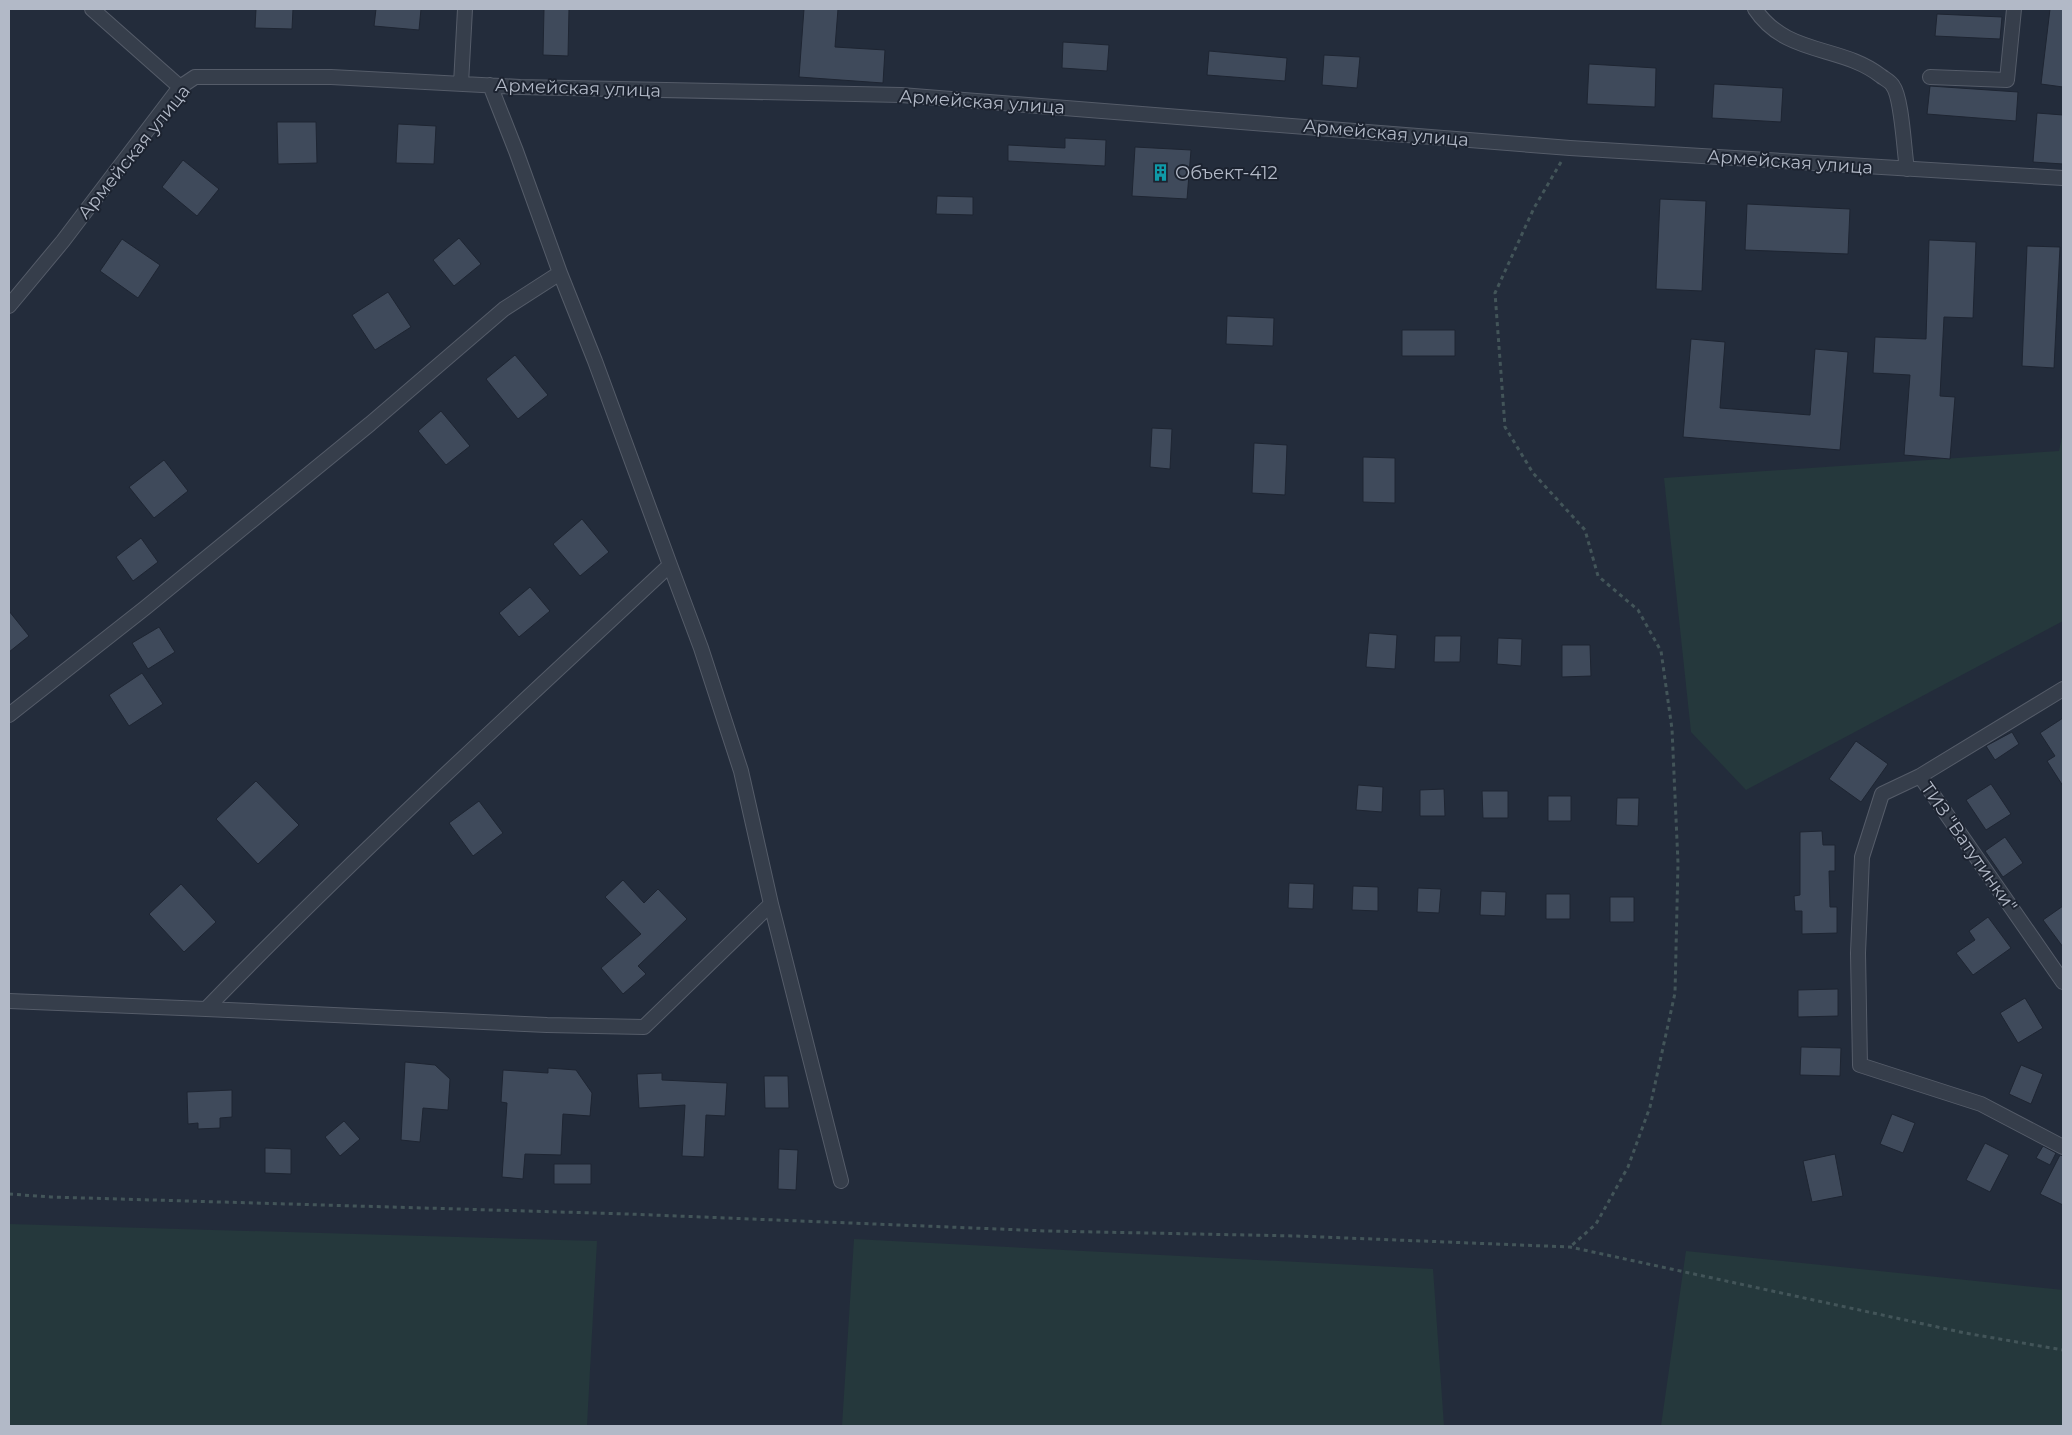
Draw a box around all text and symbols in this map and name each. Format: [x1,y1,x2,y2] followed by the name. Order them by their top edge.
[495,74,661,102] street label: Армейская улица
[73,80,195,224] street label: Армейская улица
[898,85,1066,119] street label: Армейская улица
[1302,115,1470,151] street label: Армейская улица
[1706,145,1874,179] street label: Армейская улица
[1175,162,1278,184] place label: Объект-412
[1151,163,1171,183] building icon: Объект-412
[1916,778,2022,916] street label: ТИЗ "Ватутинки"

